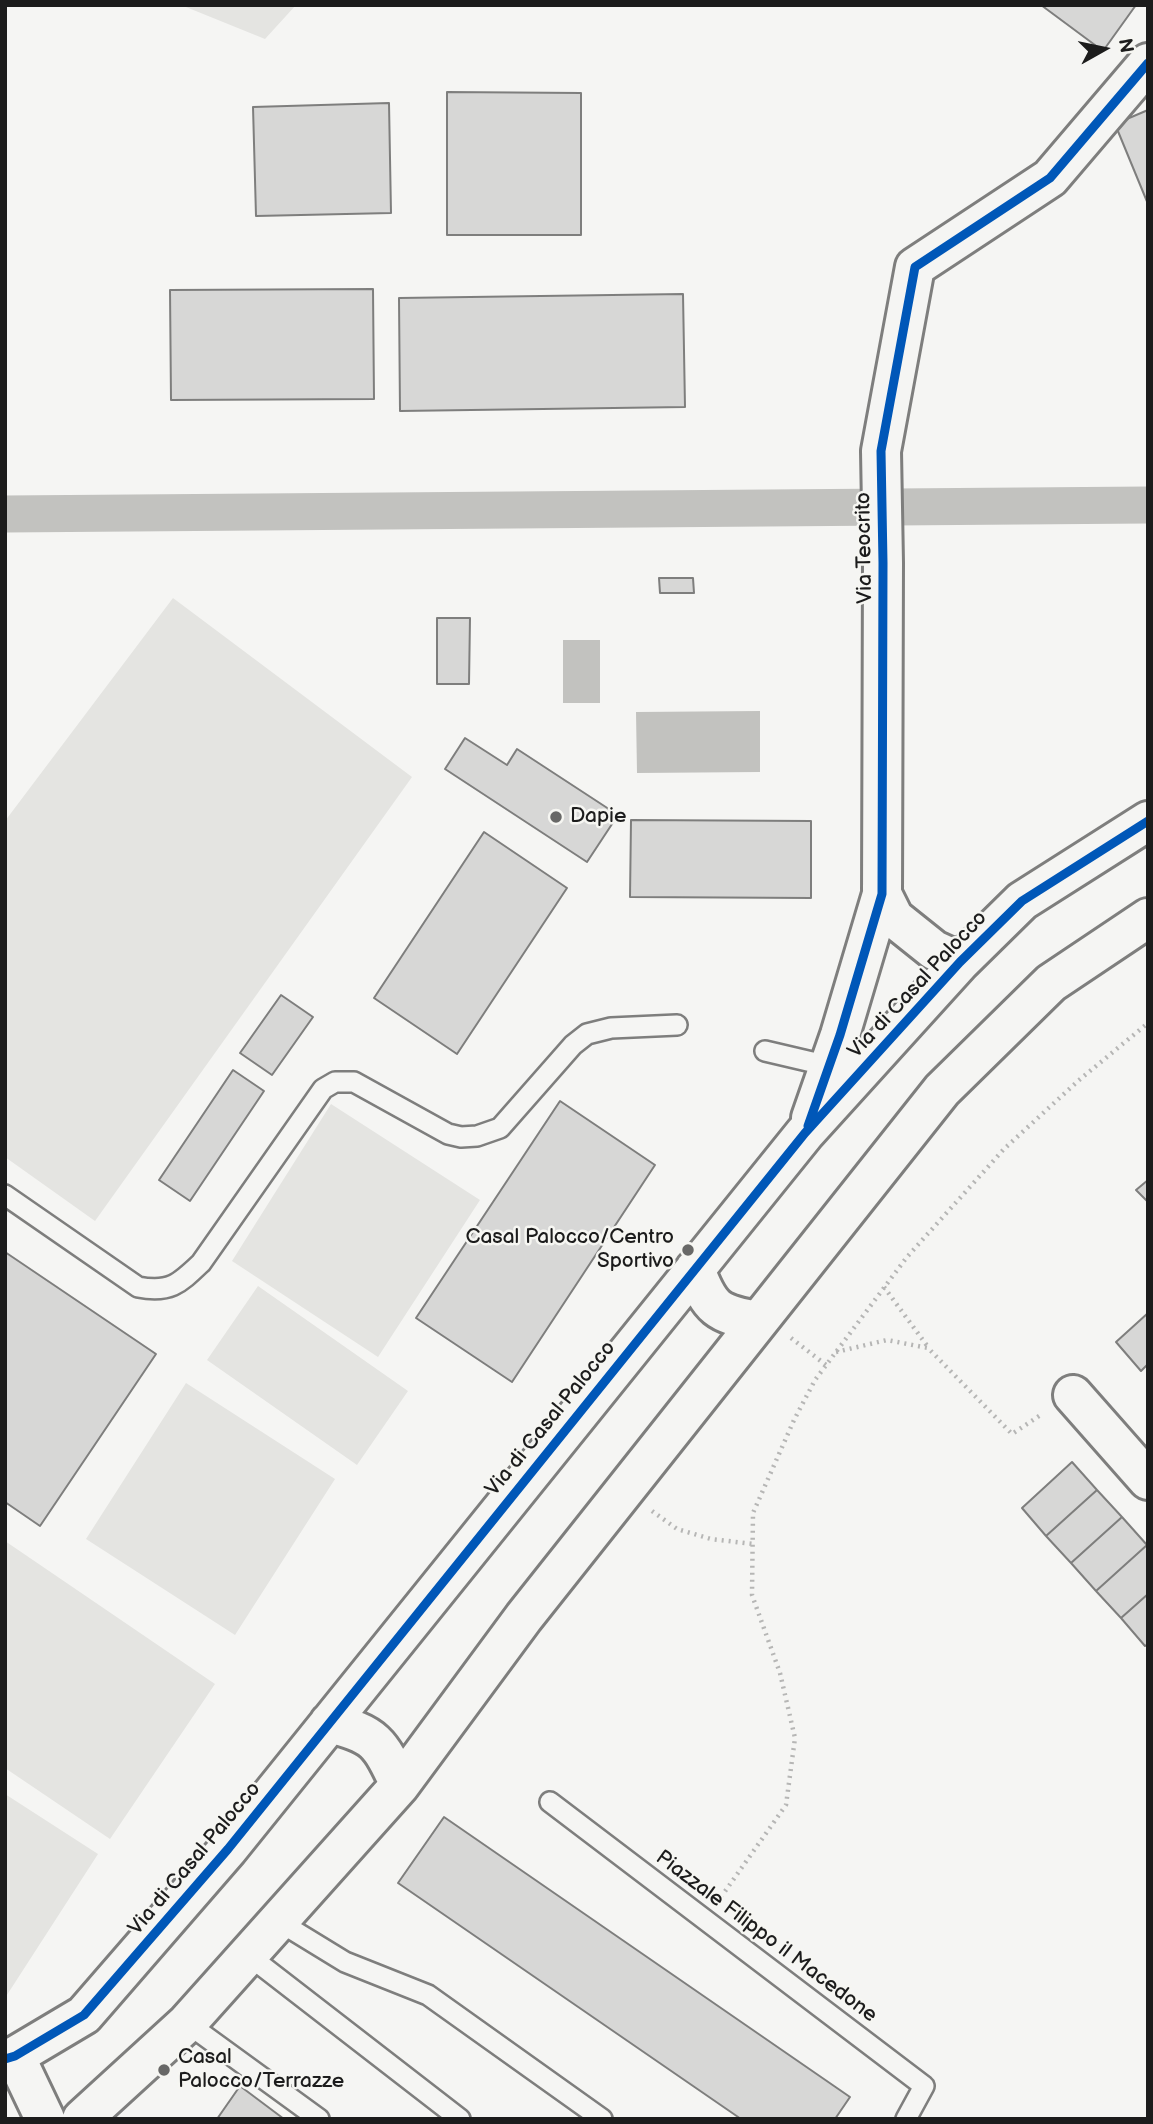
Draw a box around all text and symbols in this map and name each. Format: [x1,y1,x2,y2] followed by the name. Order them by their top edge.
[1069,14,1139,84] north arrow
[1113,37,1138,54] text: N
[851,492,879,604] street label: Via Teocrito
[570,804,626,830] place label: Dapie
[548,809,564,825] marker: Dapie
[843,906,993,1064] street label: Via di Casal Palocco
[466,1225,674,1275] place label: Casal Palocco/Centro Sportivo
[680,1242,696,1258] marker: Casal Palocco/Centro Sportivo
[481,1336,621,1502] street label: Via di Casal Palocco
[123,1777,267,1941] street label: Via di Casal Palocco
[650,1846,882,2028] street label: Piazzale Filippo il Macedone
[178,2045,344,2095] place label: Casal Palocco/Terrazze
[156,2062,172,2078] marker: Casal Palocco/Terrazze

